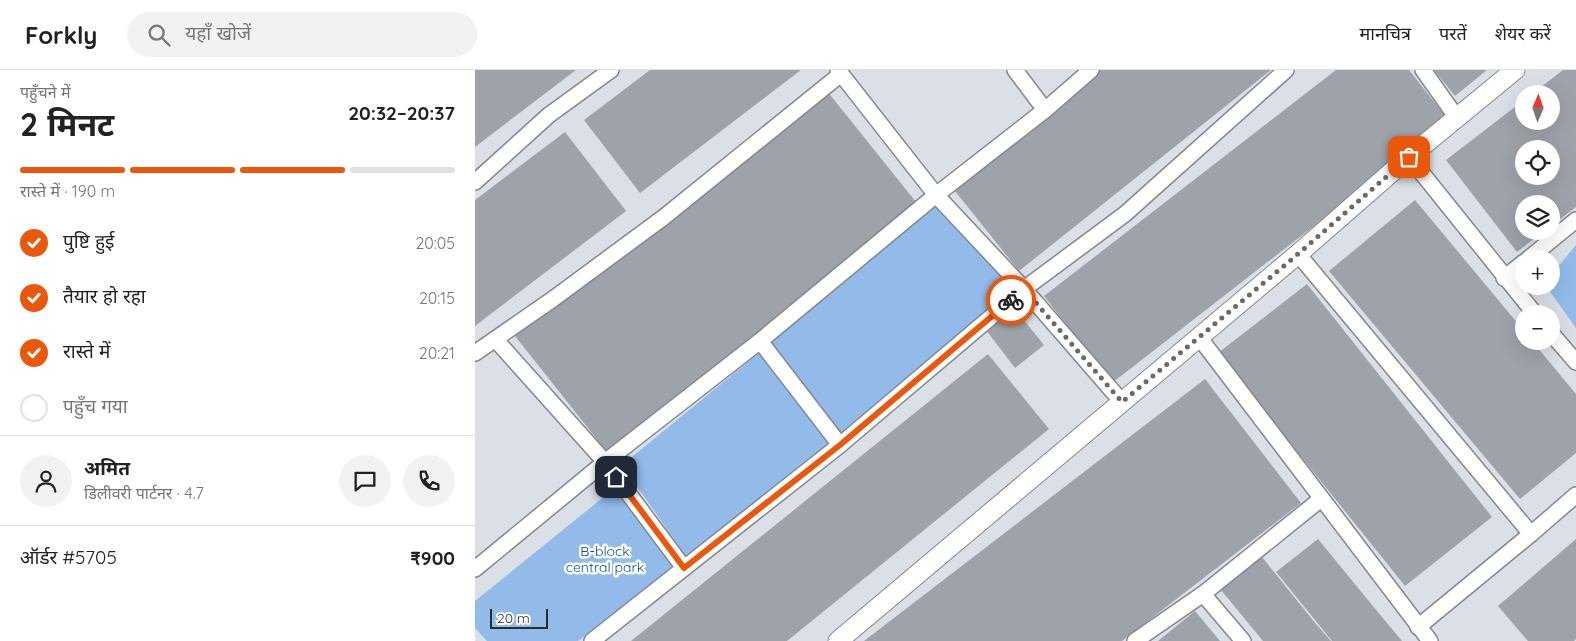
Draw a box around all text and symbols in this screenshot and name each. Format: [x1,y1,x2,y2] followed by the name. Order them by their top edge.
[127,12,477,57] search box
[25,20,97,50] text: Forkly
[145,21,173,49] icon: search
[185,21,251,45] text: यहाँ खोजें
[1360,22,1411,45] text: मानचित्र
[1439,22,1467,45] text: परतें
[1495,22,1551,45] text: शेयर करें
[20,82,71,102] text: पहुँचने में
[1515,85,1560,130] north arrow
[1515,85,1560,350] map controls
[348,101,455,125] text: 20:32–20:37
[20,104,114,144] text: 2 मिनट
[1388,136,1430,178] pin
[1515,140,1560,185] button: locate
[1395,143,1423,171] icon: bag
[20,181,115,201] text: रास्ते में · 190 m
[1515,195,1560,240] button: layers
[20,229,48,257] icon: check
[63,229,114,253] text: पुष्टि हुई
[415,233,455,253] text: 20:05
[1515,250,1560,295] button: +
[986,275,1036,325] courier
[20,284,48,312] icon: check
[63,284,146,308] text: तैयार हो रहा
[997,286,1025,314] icon: bike
[419,288,455,308] text: 20:15
[1515,305,1560,350] button: −
[20,339,48,367] icon: check
[63,339,110,363] text: रास्ते में
[419,343,455,363] text: 20:21
[63,394,128,418] text: पहुँच गया
[20,455,72,507] button: person
[339,455,391,507] button: chat
[403,455,455,507] button: phone
[84,456,130,480] text: अमित
[595,456,637,498] pin
[602,463,630,491] icon: home
[84,483,204,503] text: डिलीवरी पार्टनर · 4.7
[566,542,644,576] park label: B-block central park
[20,545,117,569] text: ऑर्डर #5705
[410,546,455,570] text: ₹900
[490,606,547,629] scale bar
[497,609,530,627] text: 20 m

